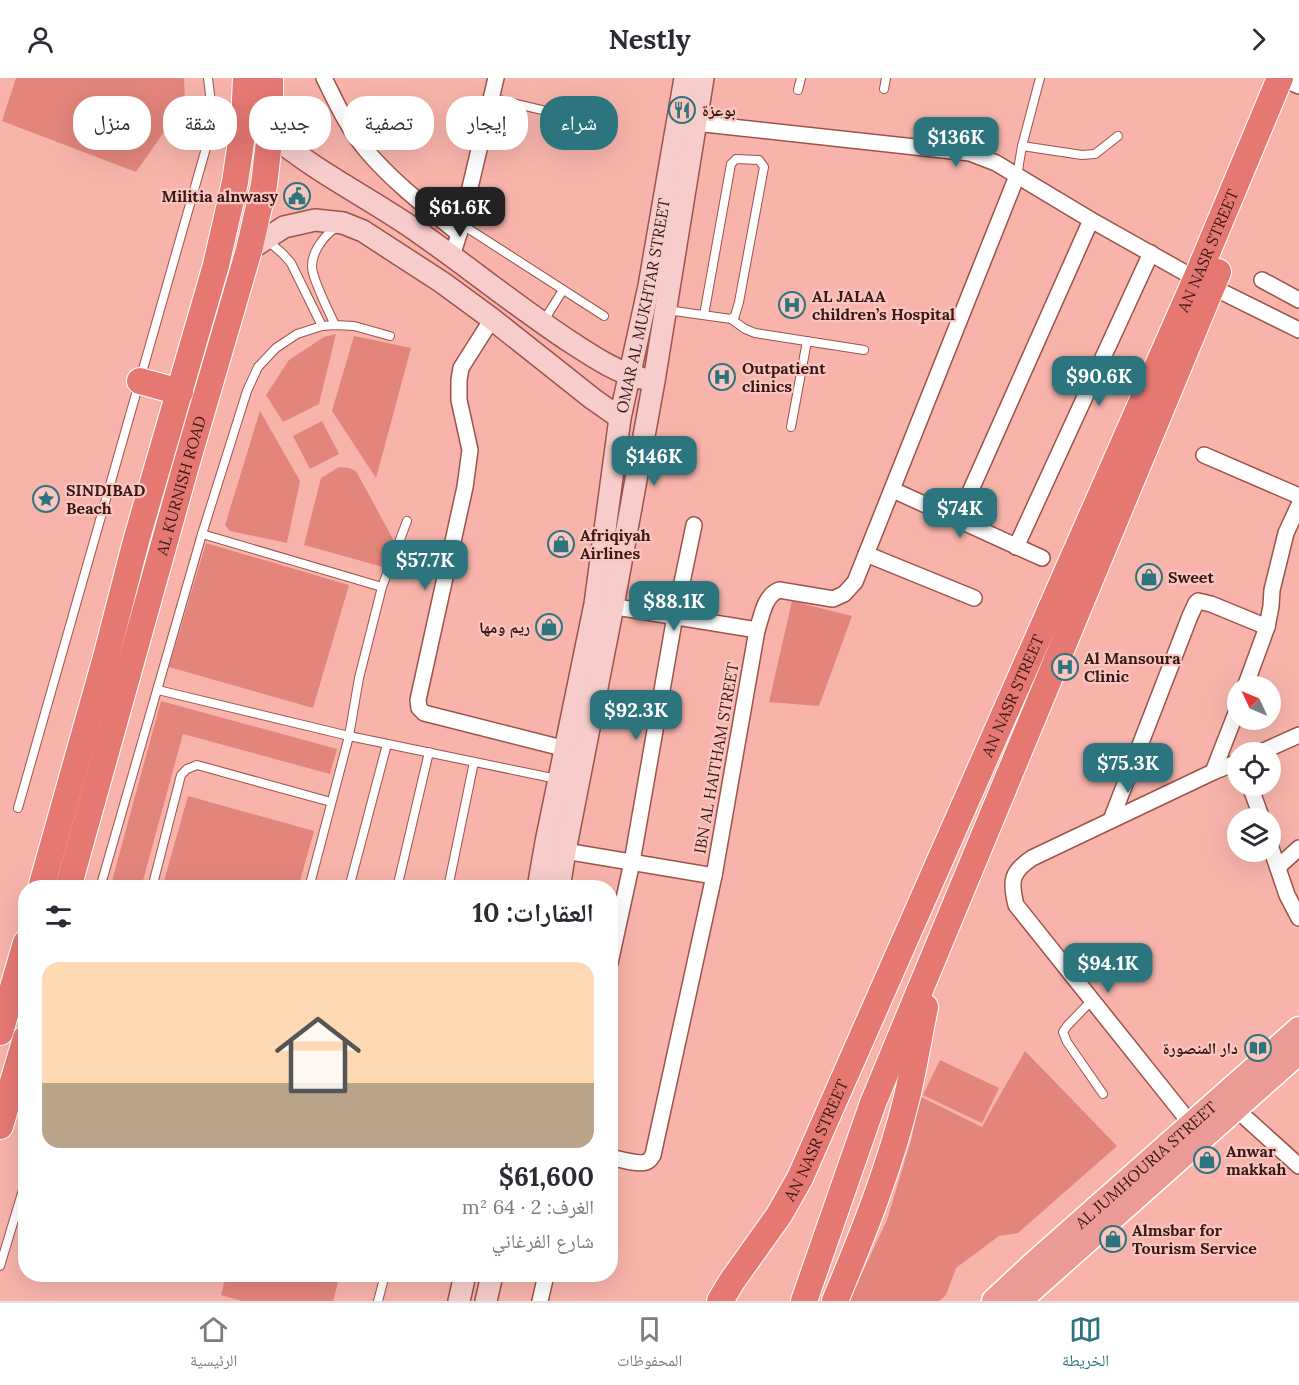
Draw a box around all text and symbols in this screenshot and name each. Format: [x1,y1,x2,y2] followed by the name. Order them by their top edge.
[608,22,691,56] text: Nestly
[24,23,57,56] icon: person
[1242,23,1275,56] icon: forward
[667,95,697,125] restaurant icon: بوعزة
[73,96,151,150] chip: منزل
[163,96,237,150] chip: شقة
[249,96,331,150] chip: جديد
[343,96,434,150] chip: تصفية
[446,96,528,150] chip: إيجار
[540,96,618,150] chip: شراء
[702,100,736,120] place label: بوعزة
[914,117,998,168] pin: $136K
[928,124,984,149] text: $136K
[282,181,312,211] public building icon: Militia alnwasy
[162,186,278,206] place label: Militia alnwasy
[1172,186,1242,316] street label: AN NASR STREET
[411,187,509,238] pin: $61.6K
[429,194,491,219] text: $61.6K
[611,197,674,415] street label: OMAR AL MUKHTAR STREET
[812,286,955,324] place label: AL JALAA children’s Hospital
[777,290,807,320] hospital icon: AL JALAA children’s Hospital
[1050,356,1148,407] pin: $90.6K
[742,358,826,396] place label: Outpatient clinics
[707,362,737,392] hospital icon: Outpatient clinics
[1066,363,1132,388] text: $90.6K
[151,413,210,559] street label: AL KURNISH ROAD
[612,436,696,487] pin: $146K
[626,443,682,468] text: $146K
[66,480,145,518] place label: SINDIBAD Beach
[31,484,61,514] place icon: SINDIBAD Beach
[924,488,996,539] pin: $74K
[937,495,983,520] text: $74K
[580,525,651,563] place label: Afriqiyah Airlines
[546,529,576,559] shop icon: Afriqiyah Airlines
[376,540,474,591] pin: $57.7K
[396,547,454,572] text: $57.7K
[1134,562,1164,592] shop icon: Sweet
[1168,567,1214,587] place label: Sweet
[625,581,723,632] pin: $88.1K
[643,588,705,613] text: $88.1K
[534,612,564,642] shop icon: ريم ومها
[479,617,530,639] place label: ريم ومها
[976,631,1048,761] street label: AN NASR STREET
[1084,648,1181,686] place label: Al Mansoura Clinic
[1050,652,1080,682] hospital icon: Al Mansoura Clinic
[689,661,743,855] street label: IBN AL HAITHAM STREET
[1227,676,1281,730] north arrow
[1227,676,1281,862] map controls
[587,690,685,741] pin: $92.3K
[604,697,668,722] text: $92.3K
[1227,742,1281,796] button: locate
[1079,743,1177,794] pin: $75.3K
[1097,750,1159,775] text: $75.3K
[1227,808,1281,862] button: layers
[473,896,594,929] text: العقارات: 10
[42,900,75,933] icon: filters
[1059,943,1157,994] pin: $94.1K
[1077,950,1139,975] text: $94.1K
[264,1001,372,1109] icon: home
[1243,1033,1273,1063] library icon: دار المنصورة
[1163,1038,1238,1058] place label: دار المنصورة
[779,1076,852,1205] street label: AN NASR STREET
[1070,1097,1221,1233] street label: AL JUMHOURIA STREET
[1226,1141,1286,1179] place label: Anwar makkah
[1192,1145,1222,1175] shop icon: Anwar makkah
[499,1160,594,1193] text: $61,600
[462,1194,594,1219] text: الغرف: 2 · 64 m²
[1132,1220,1257,1258] place label: Almsbar for Tourism Service
[1098,1224,1128,1254] shop icon: Almsbar for Tourism Service
[492,1228,594,1253] text: شارع الفرغاني
[190,1313,237,1376] tab: الرئيسية
[617,1313,682,1376] tab: المحفوظات
[1062,1313,1109,1376] tab: الخريطة

